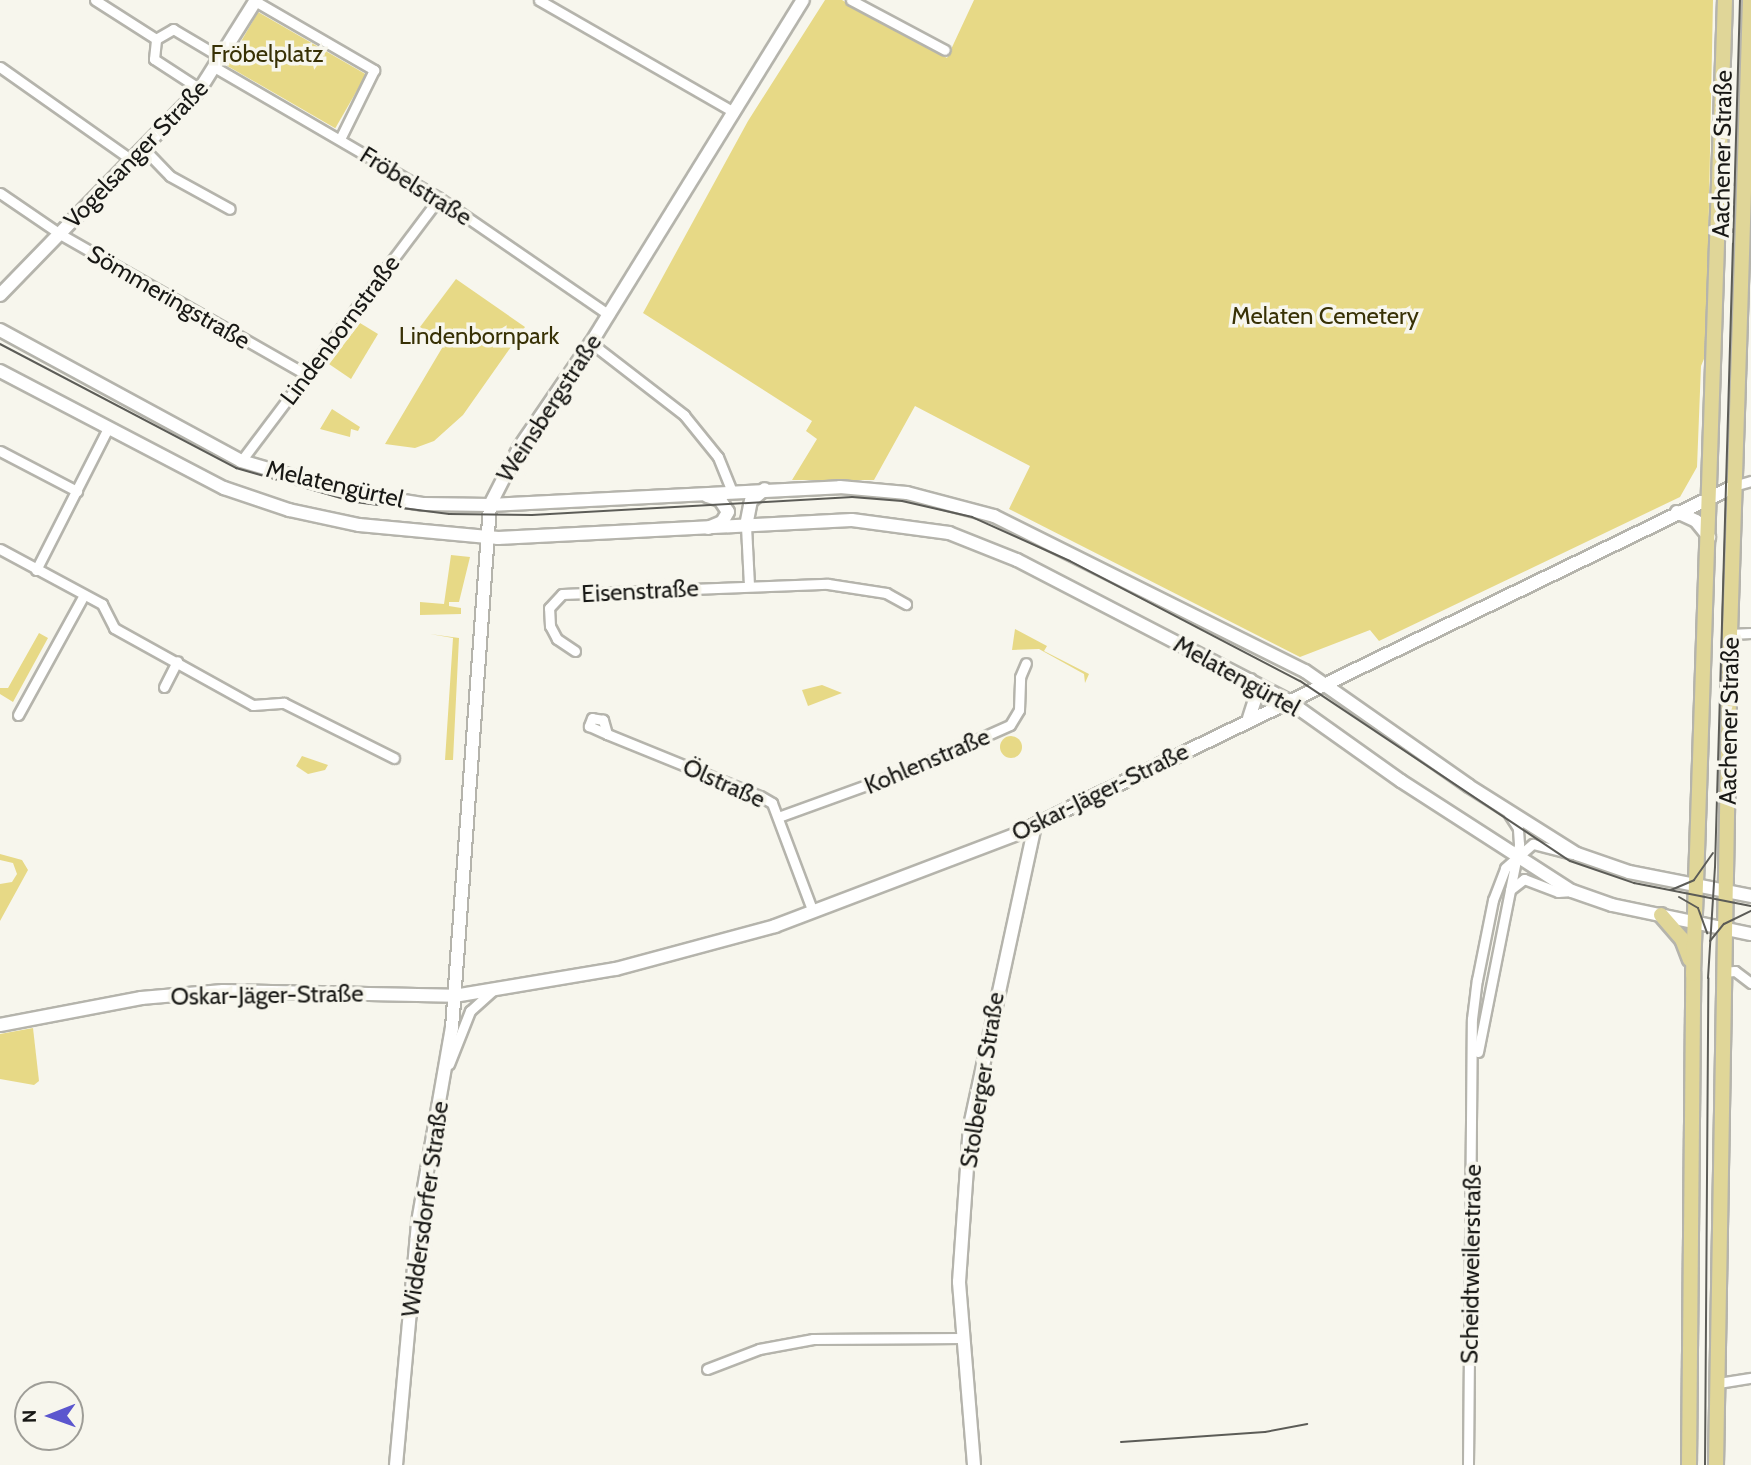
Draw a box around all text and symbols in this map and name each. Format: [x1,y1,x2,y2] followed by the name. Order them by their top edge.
[211,40,323,68] park label: Fröbelplatz
[1706,70,1738,238] street label: Aachener Straße
[58,74,214,234] street label: Vogelsanger Straße
[355,140,477,232] street label: Fröbelstraße
[83,239,255,355] street label: Sömmeringstraße
[274,249,406,411] street label: Lindenbornstraße
[1231,302,1419,330] park label: Melaten Cemetery
[399,322,559,350] park label: Lindenbornpark
[491,329,607,487] street label: Weinsbergstraße
[263,454,407,514] street label: Melatengürtel
[581,574,699,608] street label: Eisenstraße
[1169,629,1305,723] street label: Melatengürtel
[1713,637,1745,805] street label: Aachener Straße
[860,722,994,800] street label: Kohlenstraße
[1007,737,1193,847] street label: Oskar-Jäger-Straße
[678,752,770,814] street label: Ölstraße
[170,979,364,1011] street label: Oskar-Jäger-Straße
[954,990,1010,1170] street label: Stolberger Straße
[396,1099,454,1319] street label: Widdersdorfer Straße
[1455,1164,1487,1364] street label: Scheidtweilerstraße
[14,1381,84,1451] north arrow
[18,1409,41,1423] text: N

